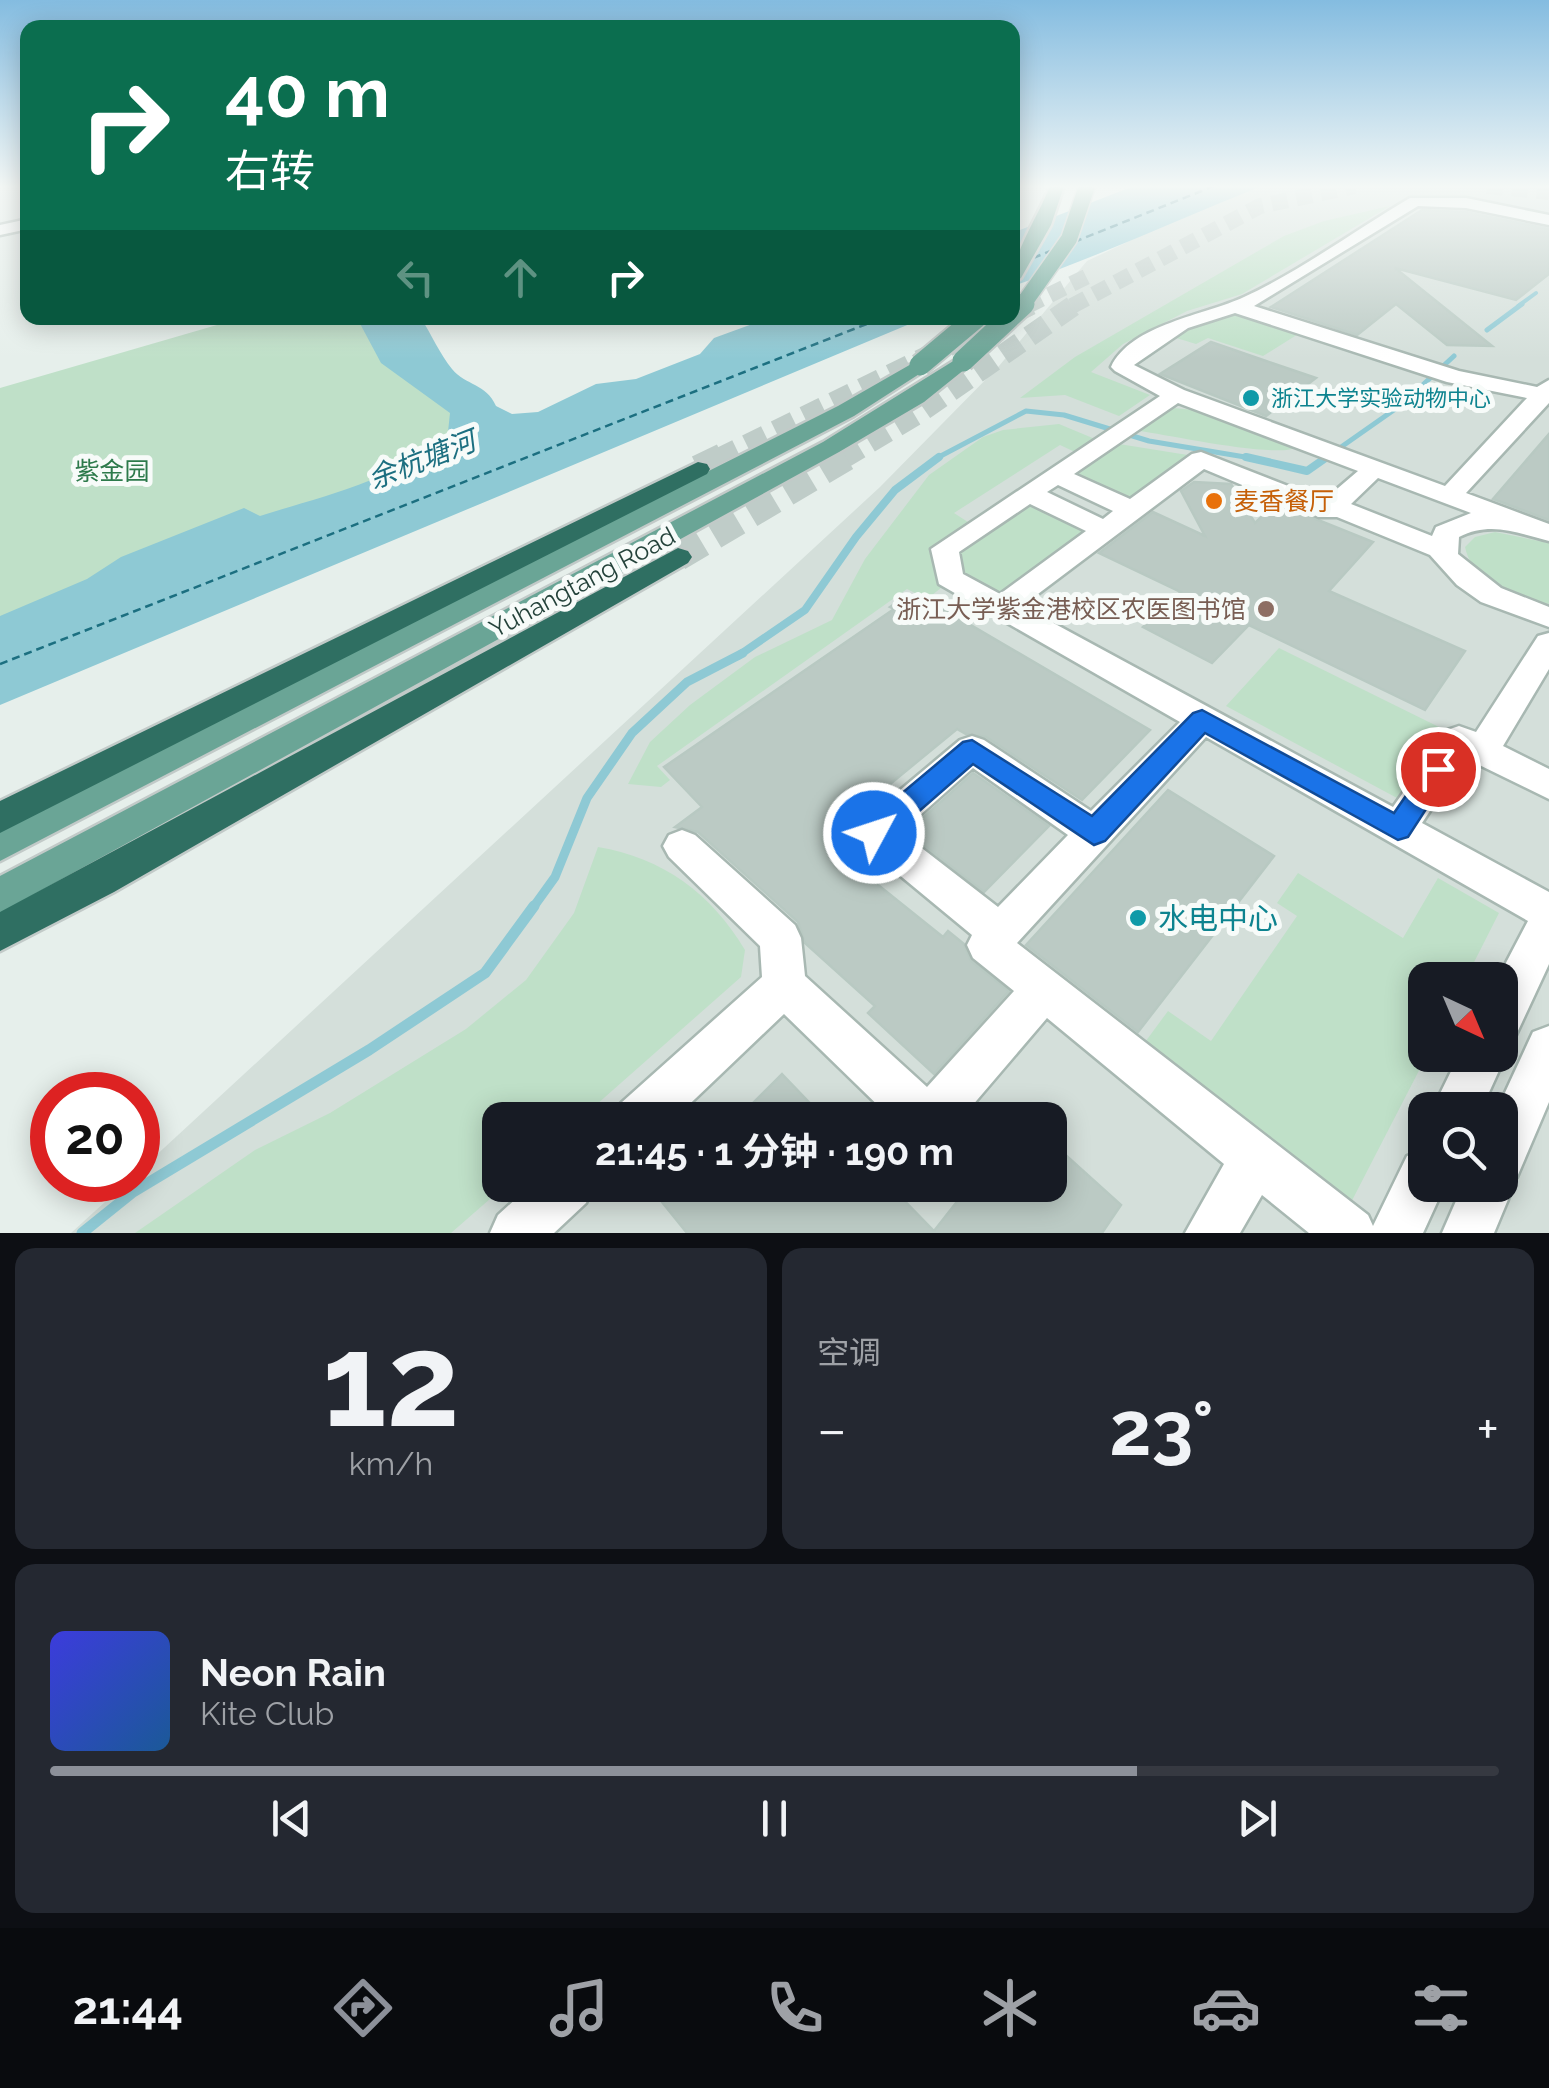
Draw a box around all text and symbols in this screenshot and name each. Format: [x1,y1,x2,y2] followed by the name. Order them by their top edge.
[225,51,390,133] text: 40 m
[60,60,190,190] icon: right
[225,145,315,198] text: 右转
[388,250,443,305] icon: left
[493,250,548,305] icon: ahead
[598,250,653,305] icon: right
[1271,385,1491,411] place label: 浙江大学实验动物中心
[1240,387,1262,409] marker: 浙江大学实验动物中心
[364,423,485,495] water label: 余杭塘河
[74,456,150,486] park label: 紫金园
[1234,486,1334,516] place label: 麦香餐厅
[1203,490,1225,512] marker: 麦香餐厅
[484,520,680,644] street label: Yuhangtang Road
[896,594,1246,624] place label: 浙江大学紫金港校区农医图书馆
[1255,598,1277,620] marker: 浙江大学紫金港校区农医图书馆
[1396,727,1481,812] pin
[1411,742,1466,797] icon: arrive
[822,781,926,885] position arrow
[1158,901,1278,936] place label: 水电中心
[1127,907,1149,929] marker: 水电中心
[1408,962,1518,1072] north arrow
[1408,962,1518,1202] map controls
[30,1072,160,1202] speed limit sign: 20
[1408,1092,1518,1202] button: search
[595,1129,954,1174] text: 21:45 · 1 分钟 · 190 m
[322,1304,460,1456] text: 12
[817,1334,881,1371] text: 空调
[1109,1384,1214,1473] text: 23°
[817,1397,847,1462] text: −
[1476,1397,1499,1462] text: +
[349,1445,433,1482] text: km/h
[200,1650,386,1695] text: Neon Rain
[200,1695,334,1732] text: Kite Club
[264,1791,319,1846] icon: previous
[747,1791,802,1846] icon: pause
[1230,1791,1285,1846] icon: next
[328,1973,398,2043] icon: directions
[544,1973,614,2043] icon: music
[760,1973,830,2043] icon: phone
[975,1973,1045,2043] icon: climate
[1191,1973,1261,2043] icon: car
[1406,1973,1476,2043] icon: filters
[73,1982,183,2035] text: 21:44

